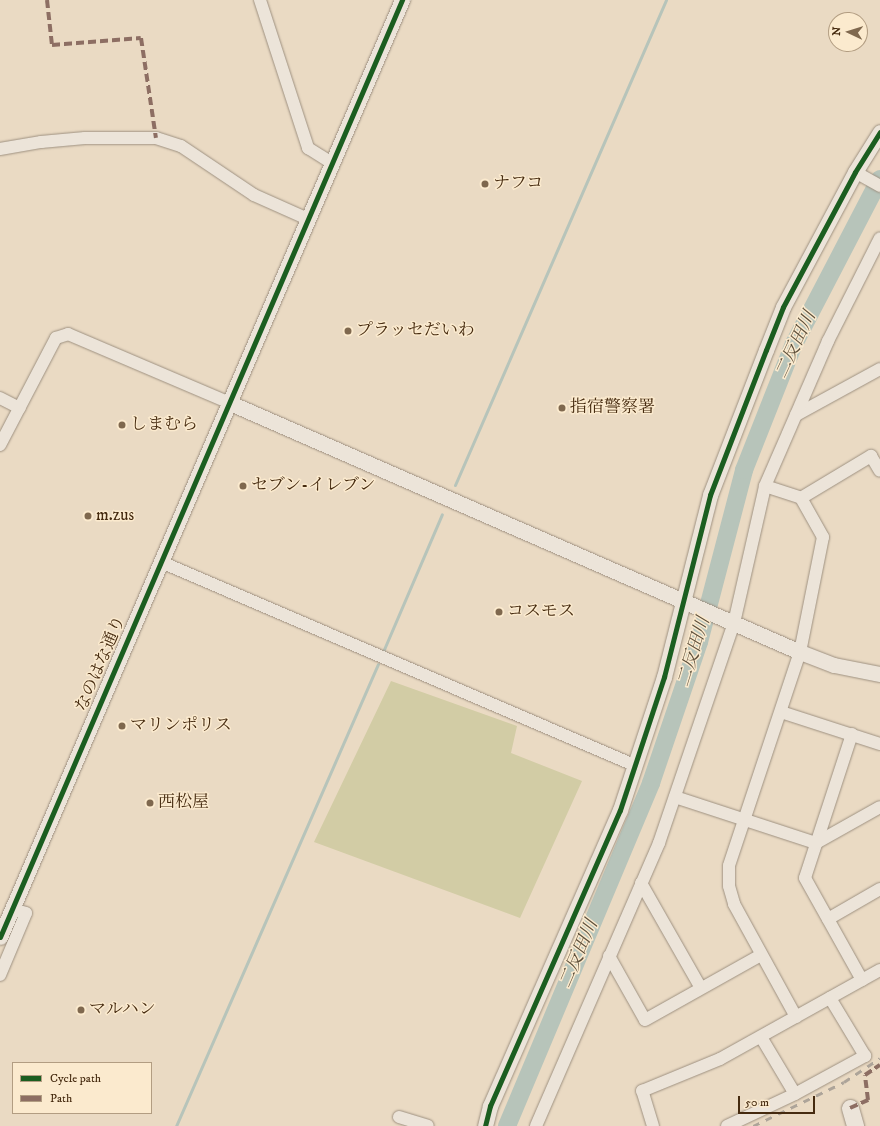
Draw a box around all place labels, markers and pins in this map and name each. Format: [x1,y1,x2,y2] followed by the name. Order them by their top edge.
[493,174,544,194] place label: ナフコ
[480,179,490,189] marker: ナフコ
[356,321,475,341] place label: プラッセだいわ
[343,326,353,336] marker: プラッセだいわ
[570,398,655,418] place label: 指宿警察署
[557,403,567,413] marker: 指宿警察署
[130,415,198,435] place label: しまむら
[117,420,127,430] marker: しまむら
[251,476,377,496] place label: セブン-イレブン
[238,481,248,491] marker: セブン-イレブン
[96,506,134,526] place label: m.zus
[83,511,93,521] marker: m.zus
[507,602,575,622] place label: コスモス
[494,607,504,617] marker: コスモス
[130,716,232,736] place label: マリンポリス
[117,721,127,731] marker: マリンポリス
[158,793,209,813] place label: 西松屋
[145,798,155,808] marker: 西松屋
[89,1000,157,1020] place label: マルハン
[76,1005,86,1015] marker: マルハン

